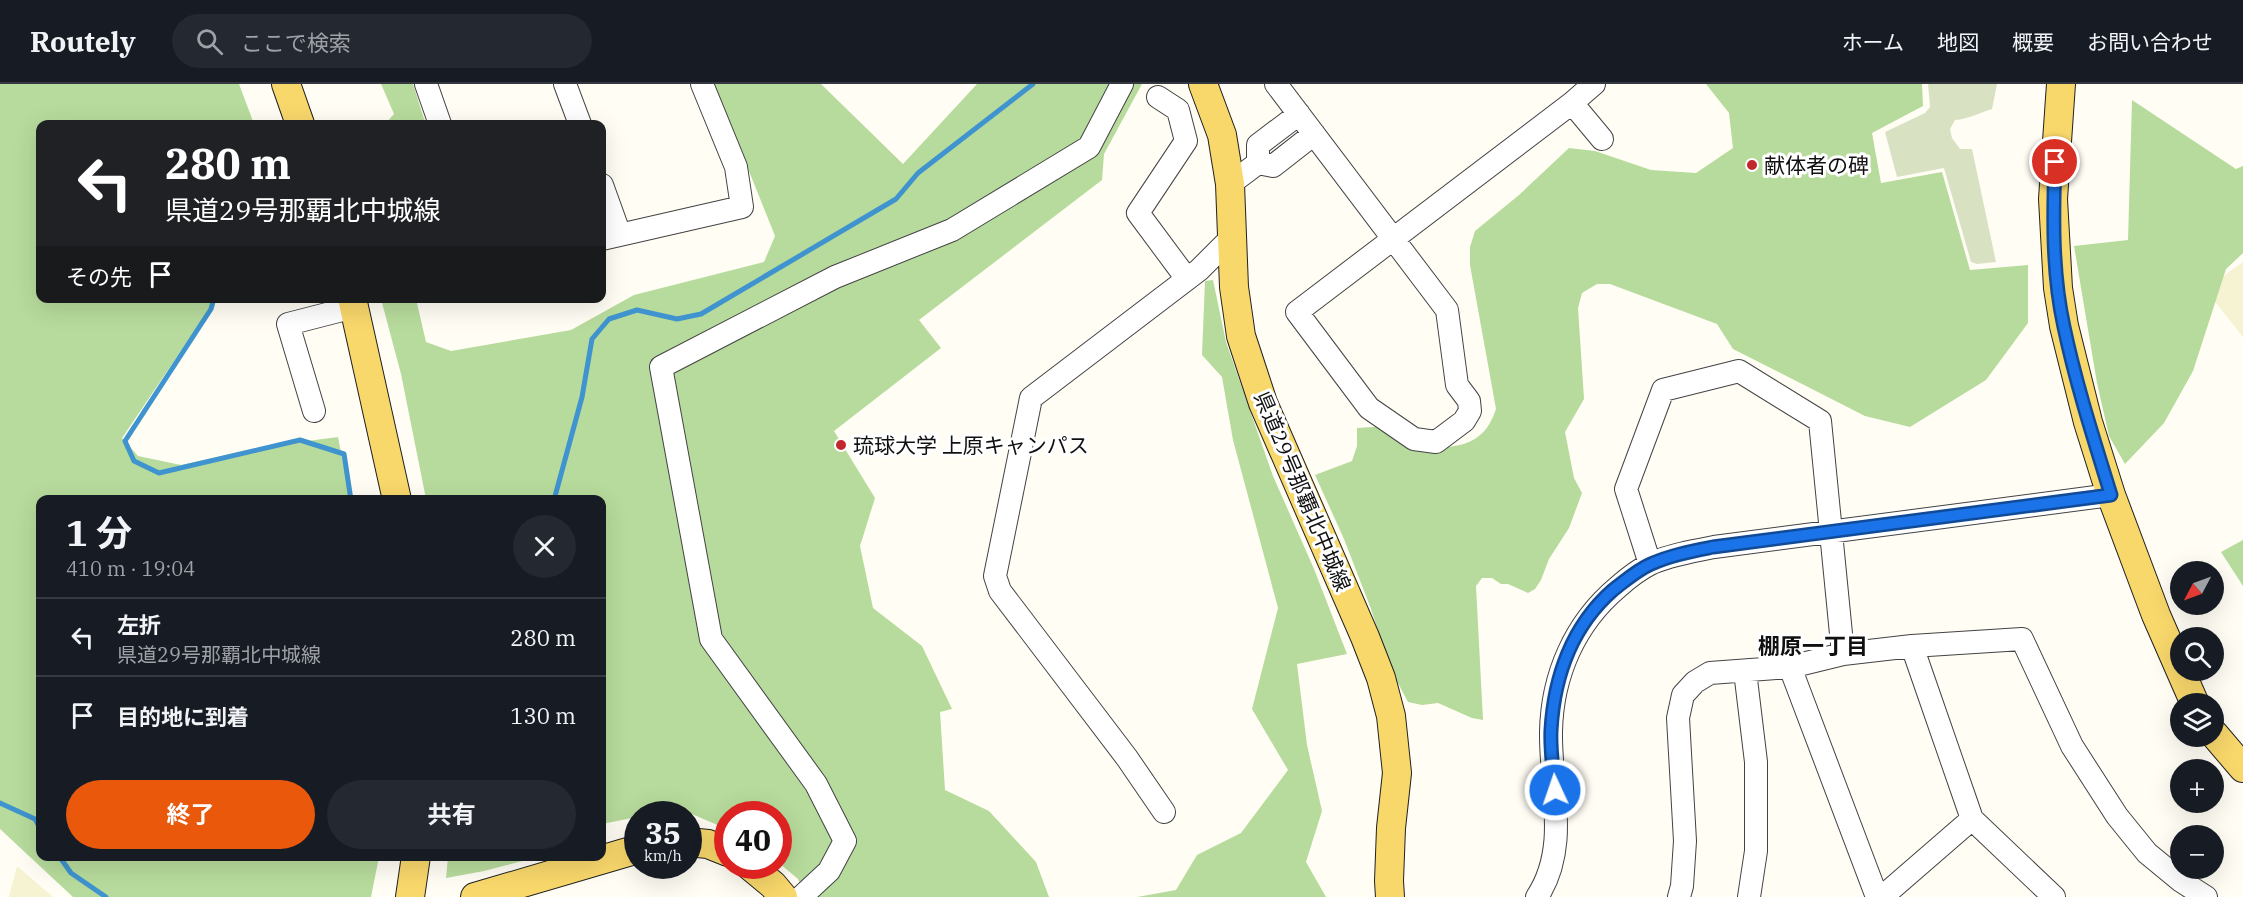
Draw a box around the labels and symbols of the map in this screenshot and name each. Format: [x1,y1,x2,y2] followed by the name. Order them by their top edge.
[2029,136,2080,187] pin
[1764,151,1869,179] place label: 献体者の碑
[1745,158,1759,172] marker: 献体者の碑
[1248,387,1358,595] street label: 県道29号那覇北中城線
[853,431,1089,459] place label: 琉球大学 上原キャンパス
[834,438,848,452] marker: 琉球大学 上原キャンパス
[2170,561,2224,615] north arrow
[1758,631,1868,660] district label: 棚原一丁目
[1523,758,1587,822] position arrow
[714,801,792,879] speed limit sign: 40

